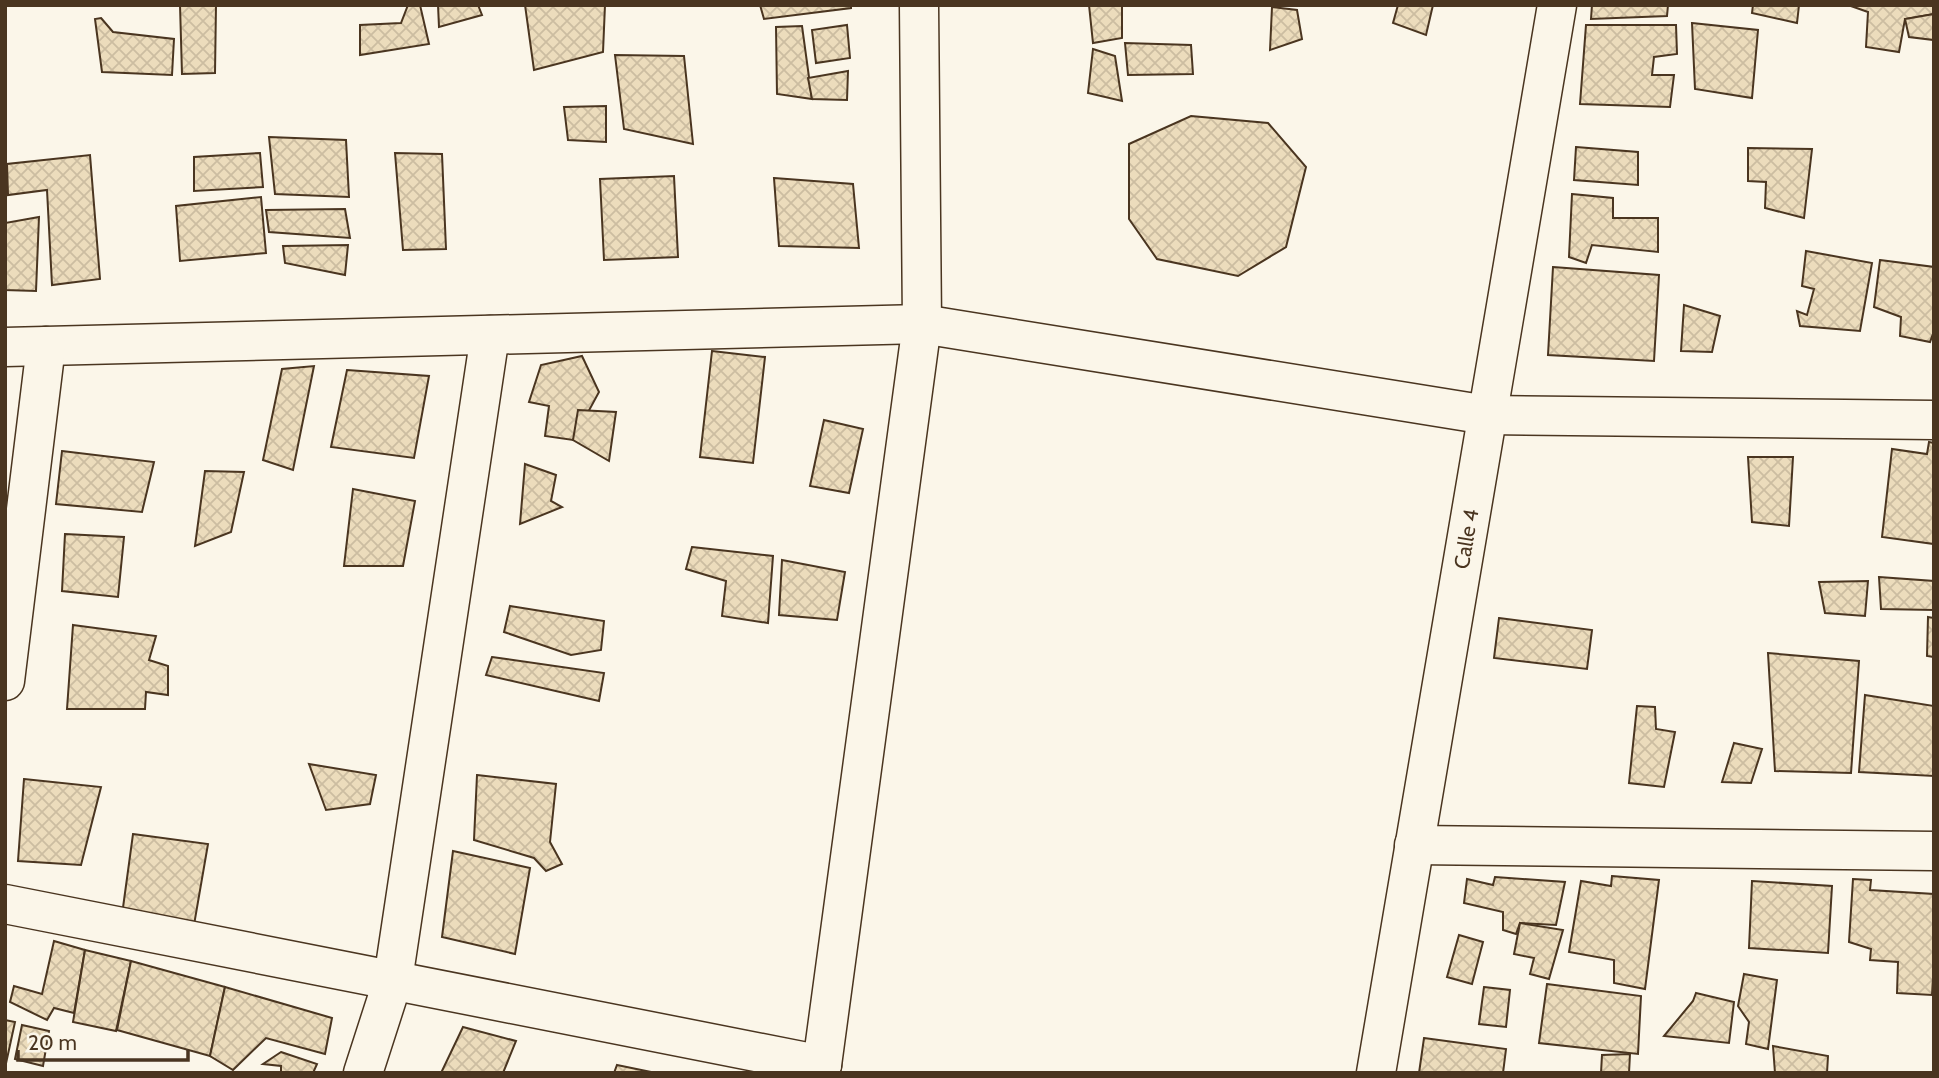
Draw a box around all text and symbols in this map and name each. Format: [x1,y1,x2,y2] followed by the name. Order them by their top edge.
[1448,507,1484,571] street label: Calle 4
[18,1018,187,1062] scale bar
[28,1030,77,1055] text: 20 m

